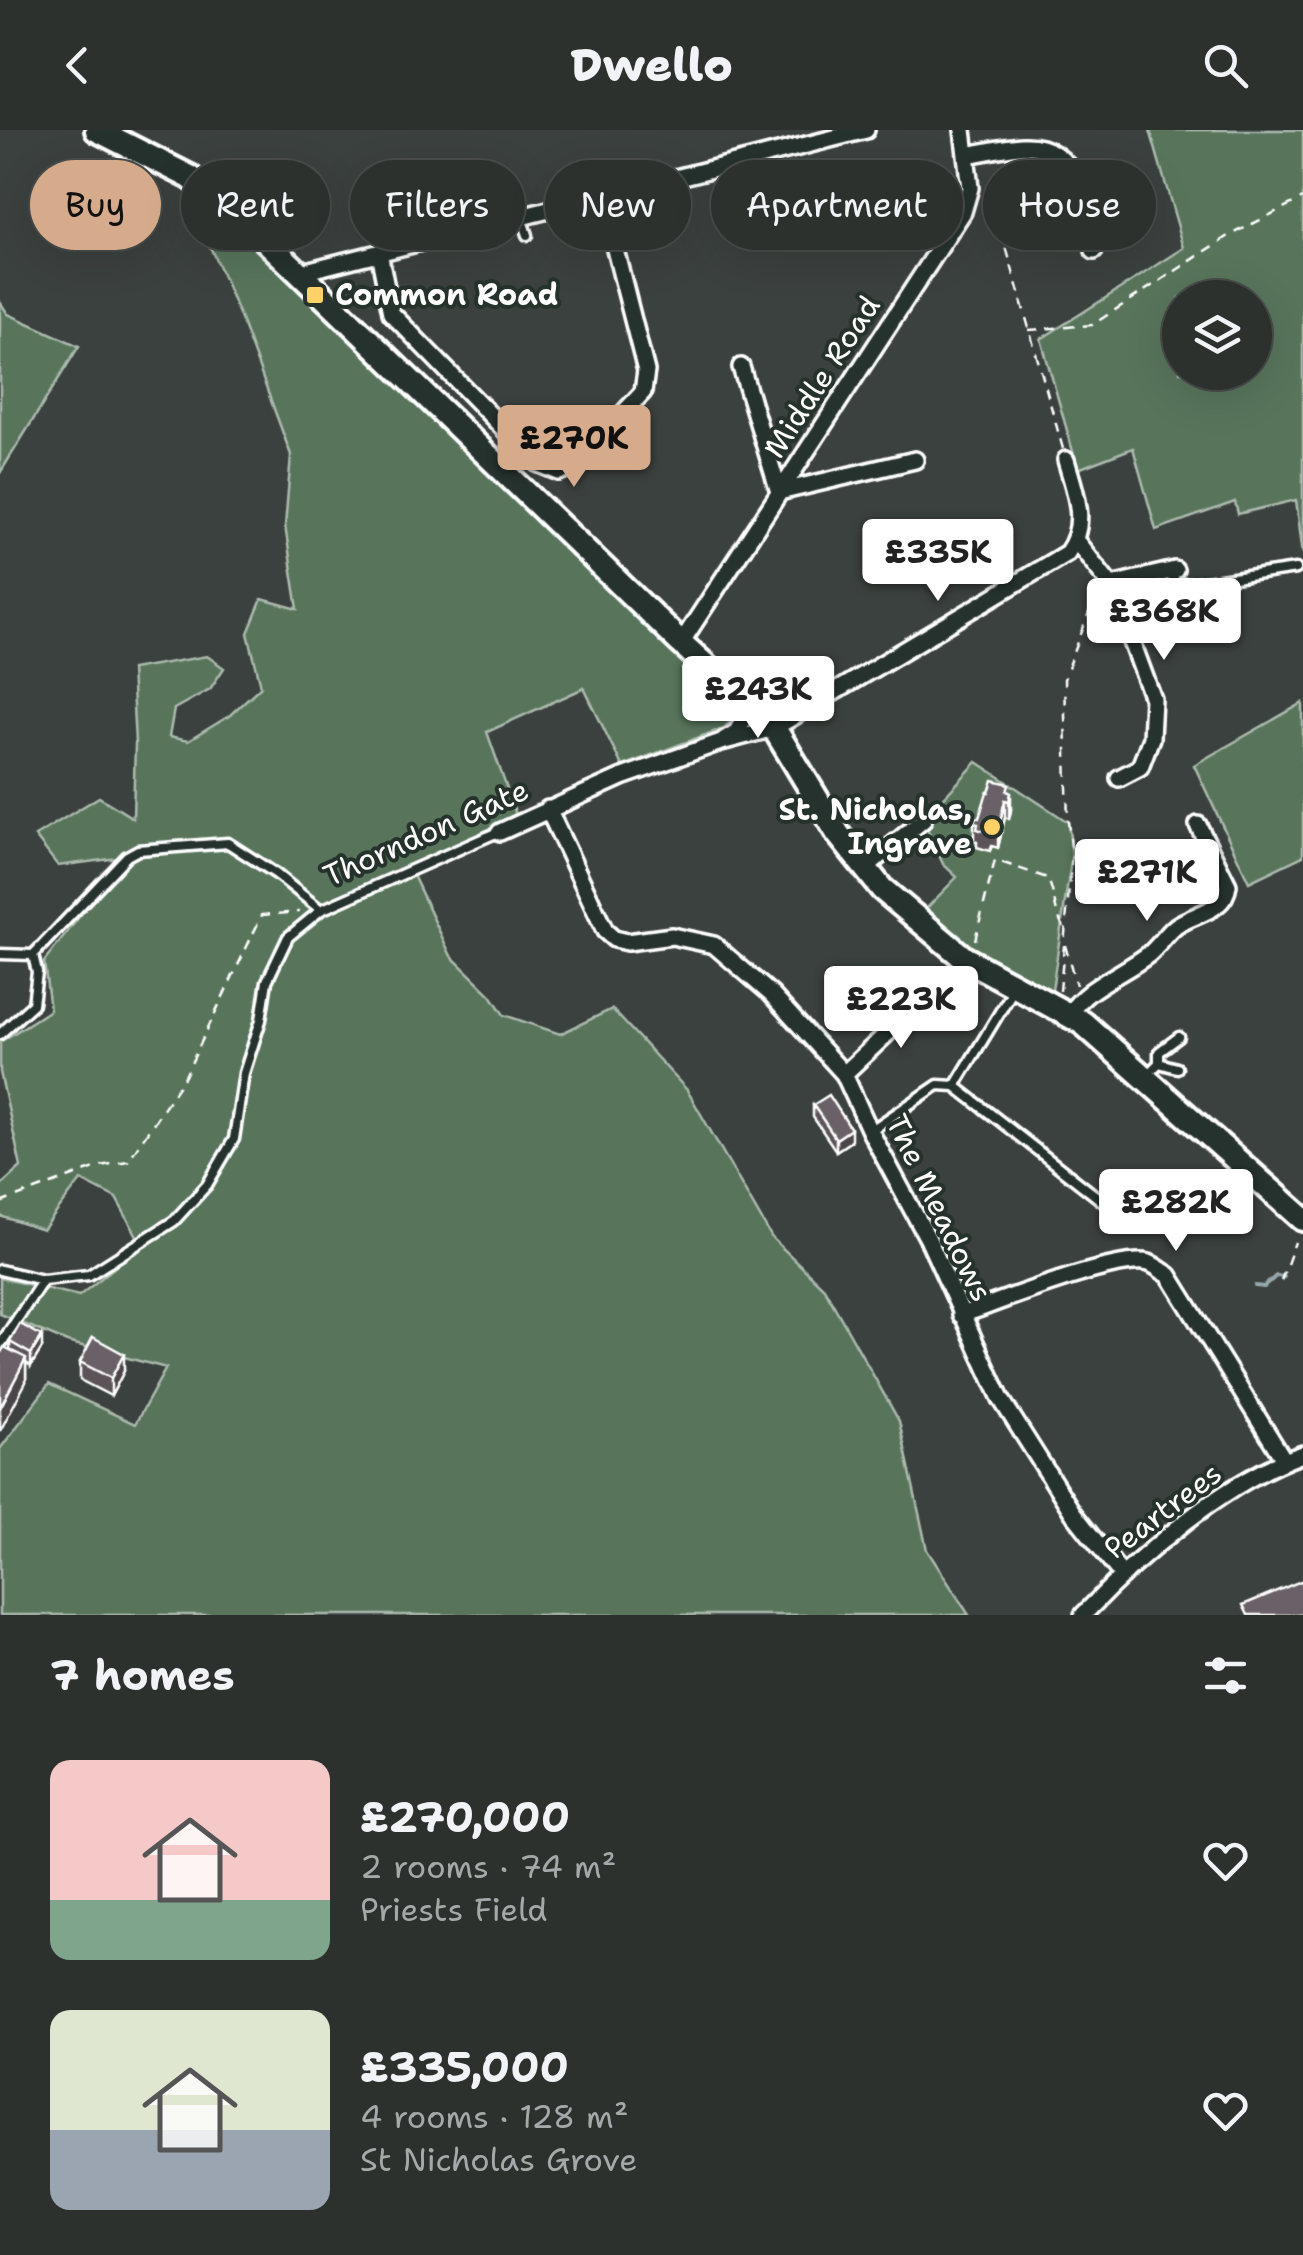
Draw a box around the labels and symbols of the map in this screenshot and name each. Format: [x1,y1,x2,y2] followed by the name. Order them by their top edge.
[335,274,558,315] place label: Common Road
[304,284,326,306] marker: Common Road
[754,288,889,466] street label: Middle Road
[504,405,644,490] pin: £270K
[868,519,1008,604] pin: £335K
[1094,578,1234,663] pin: £368K
[688,656,828,741] pin: £243K
[317,769,535,896] street label: Thorndon Gate
[779,789,972,864] place label: St. Nicholas, Ingrave
[981,816,1003,838] marker: St. Nicholas, Ingrave
[1077,839,1217,924] pin: £271K
[831,966,971,1051] pin: £223K
[876,1107,1003,1308] street label: The Meadows
[1106,1169,1246,1254] pin: £282K
[1095,1453,1230,1568] street label: Peartrees

